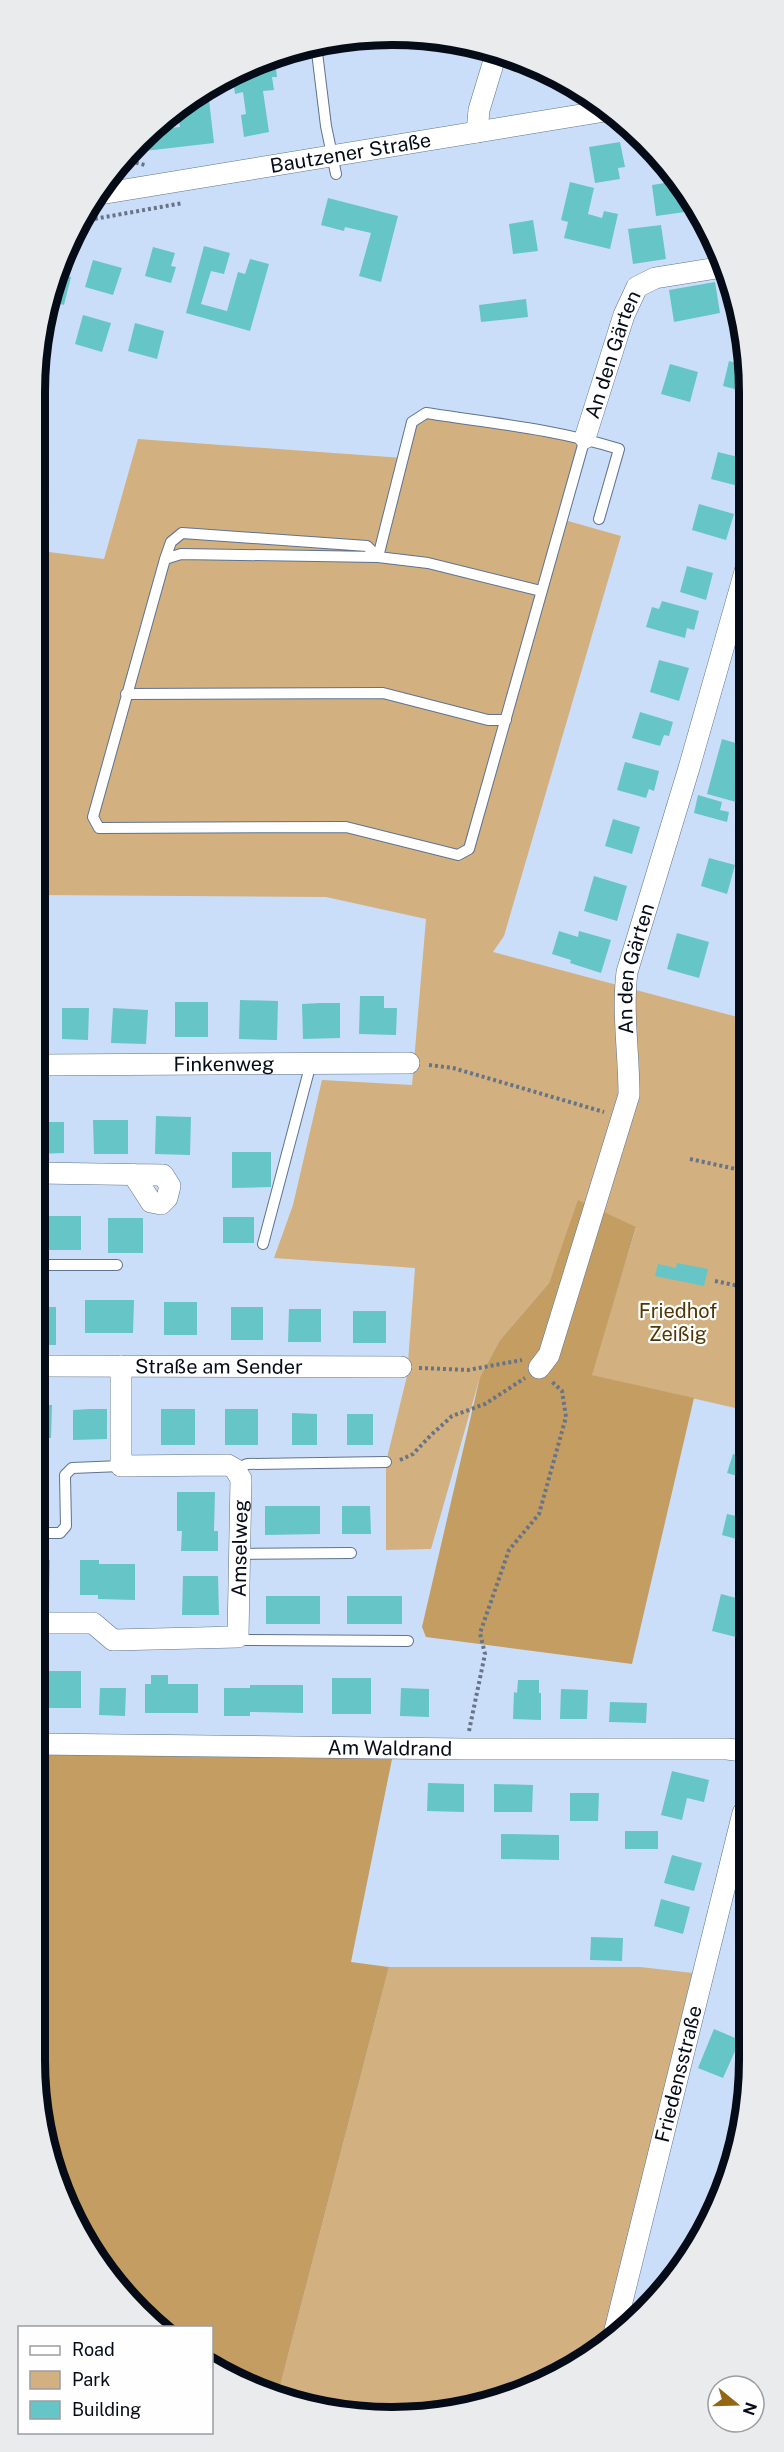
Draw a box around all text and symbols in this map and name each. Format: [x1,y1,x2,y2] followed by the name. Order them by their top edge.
[268,128,433,178] street label: Bautzener Straße
[580,287,646,421] street label: An den Gärten
[613,900,659,1035] street label: An den Gärten
[173,1052,275,1076] street label: Finkenweg
[639,1299,717,1346] park label: Friedhof Zeißig
[135,1354,303,1379] street label: Straße am Sender
[227,1499,253,1597] street label: Amselweg
[327,1735,453,1761] street label: Am Waldrand
[650,2003,707,2145] street label: Friedensstraße
[18,2326,213,2434] legend
[72,2339,115,2360] text: Road
[72,2369,110,2390] text: Park
[706,2374,766,2434] north arrow
[72,2399,141,2420] text: Building
[739,2400,761,2418] text: N

